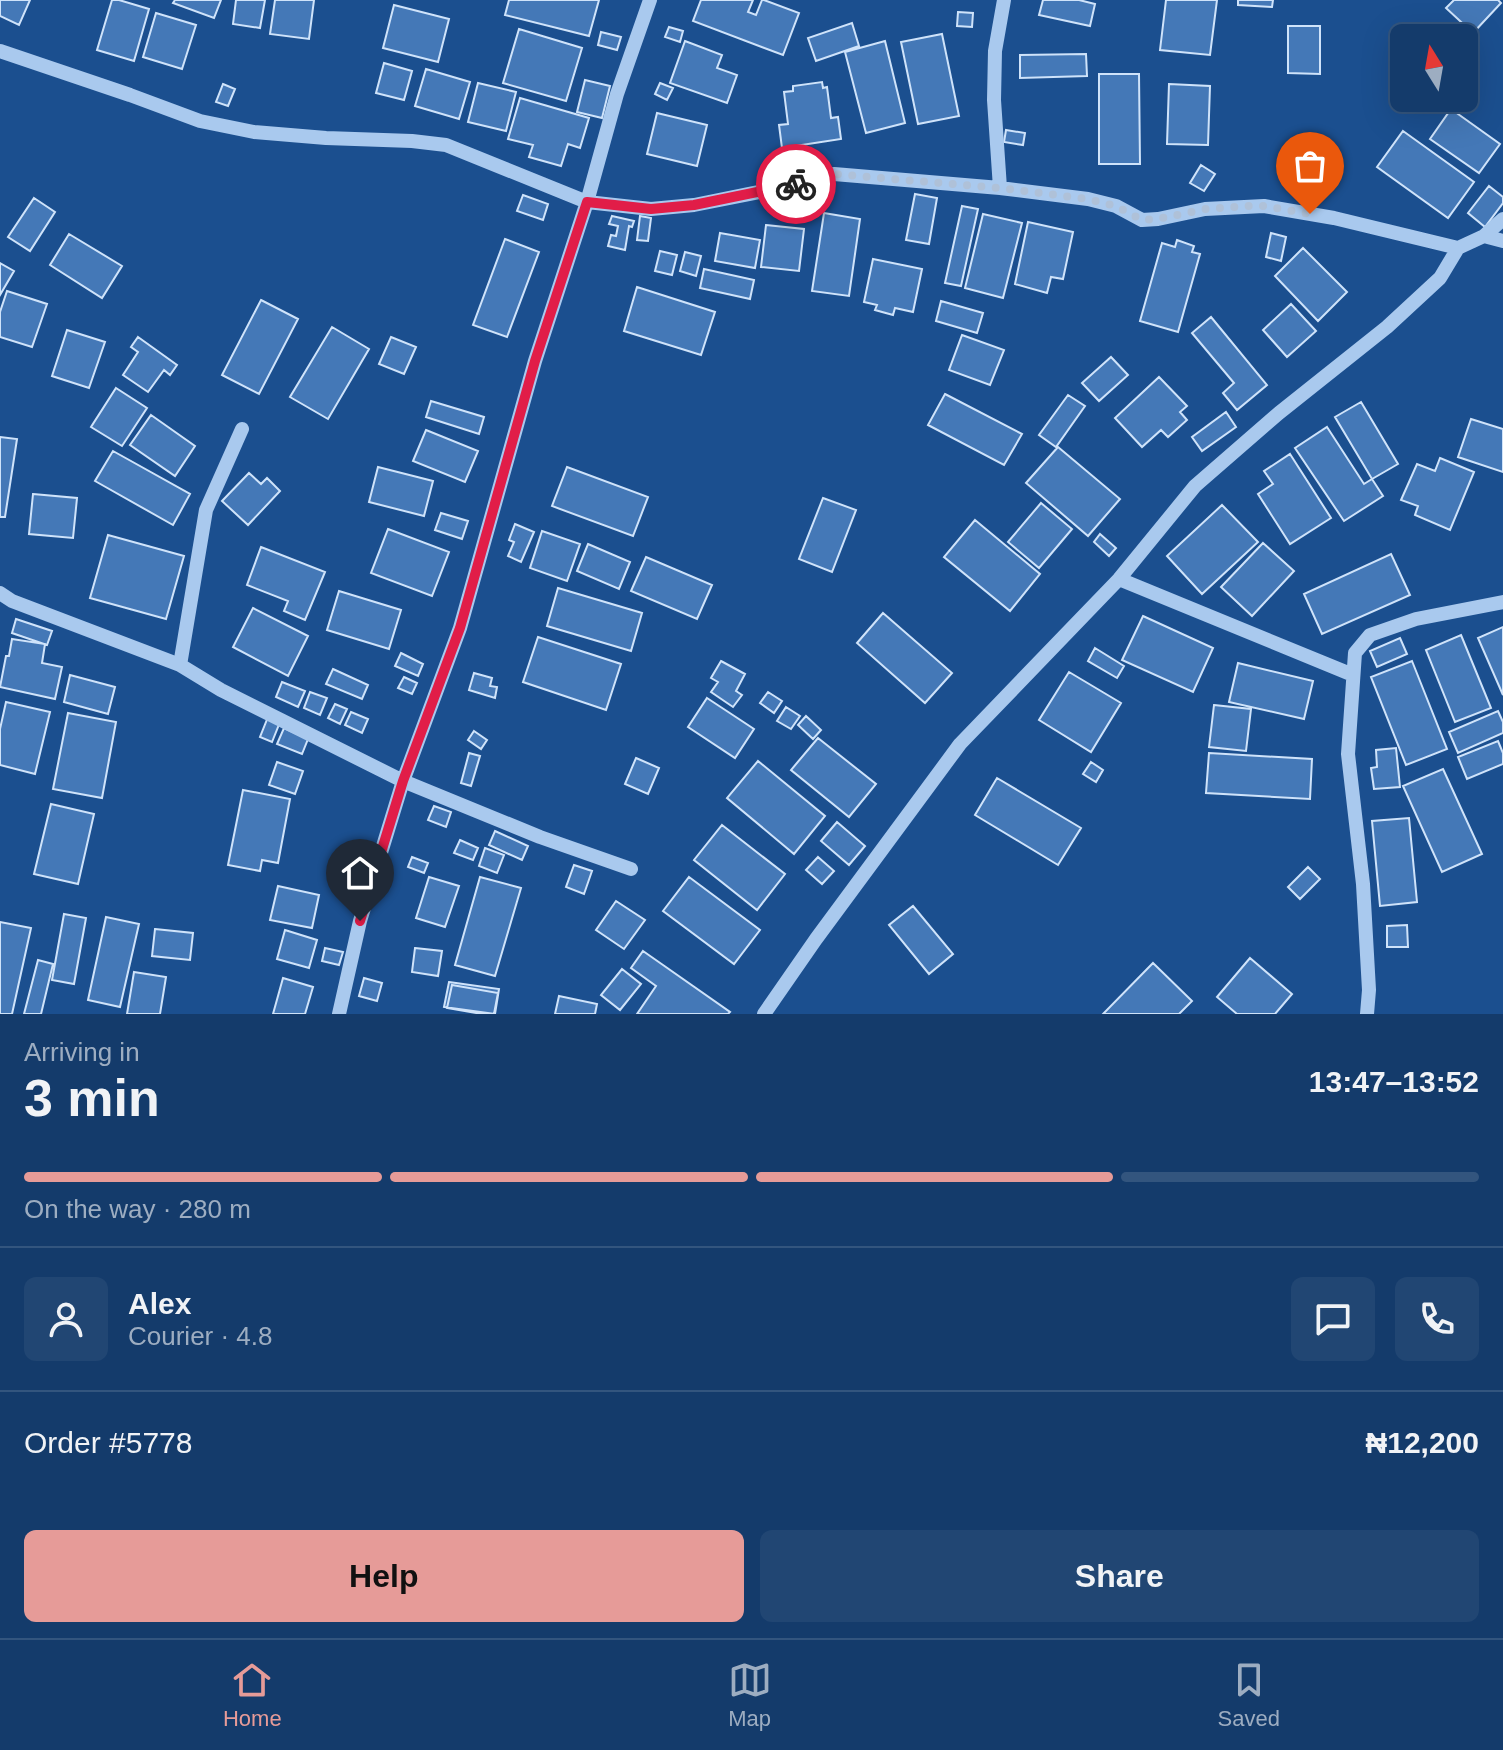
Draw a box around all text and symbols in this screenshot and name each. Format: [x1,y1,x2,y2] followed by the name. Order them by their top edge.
[1390,24,1478,112] north arrow
[1390,24,1478,112] map controls
[1276,132,1344,214] pin
[756,144,836,224] courier
[1288,144,1332,188] icon: bag
[774,162,818,206] icon: bike
[326,839,394,921] pin
[338,851,382,895] icon: home
[24,1037,140,1067] text: Arriving in
[1309,1065,1479,1098] text: 13:47–13:52
[24,1069,160,1127] text: 3 min
[24,1194,251,1224] text: On the way · 280 m
[24,1277,108,1361] button: person
[1291,1277,1375,1361] button: chat
[1395,1277,1479,1361] button: phone
[128,1287,191,1320] text: Alex
[128,1321,273,1351] text: Courier · 4.8
[24,1426,192,1459] text: Order #5778
[1366,1426,1479,1459] text: ₦12,200
[24,1530,744,1622] button: Help
[760,1530,1479,1622] button: Share
[223,1658,282,1732] tab: Home
[728,1658,772,1732] tab: Map
[1218,1658,1280,1732] tab: Saved

